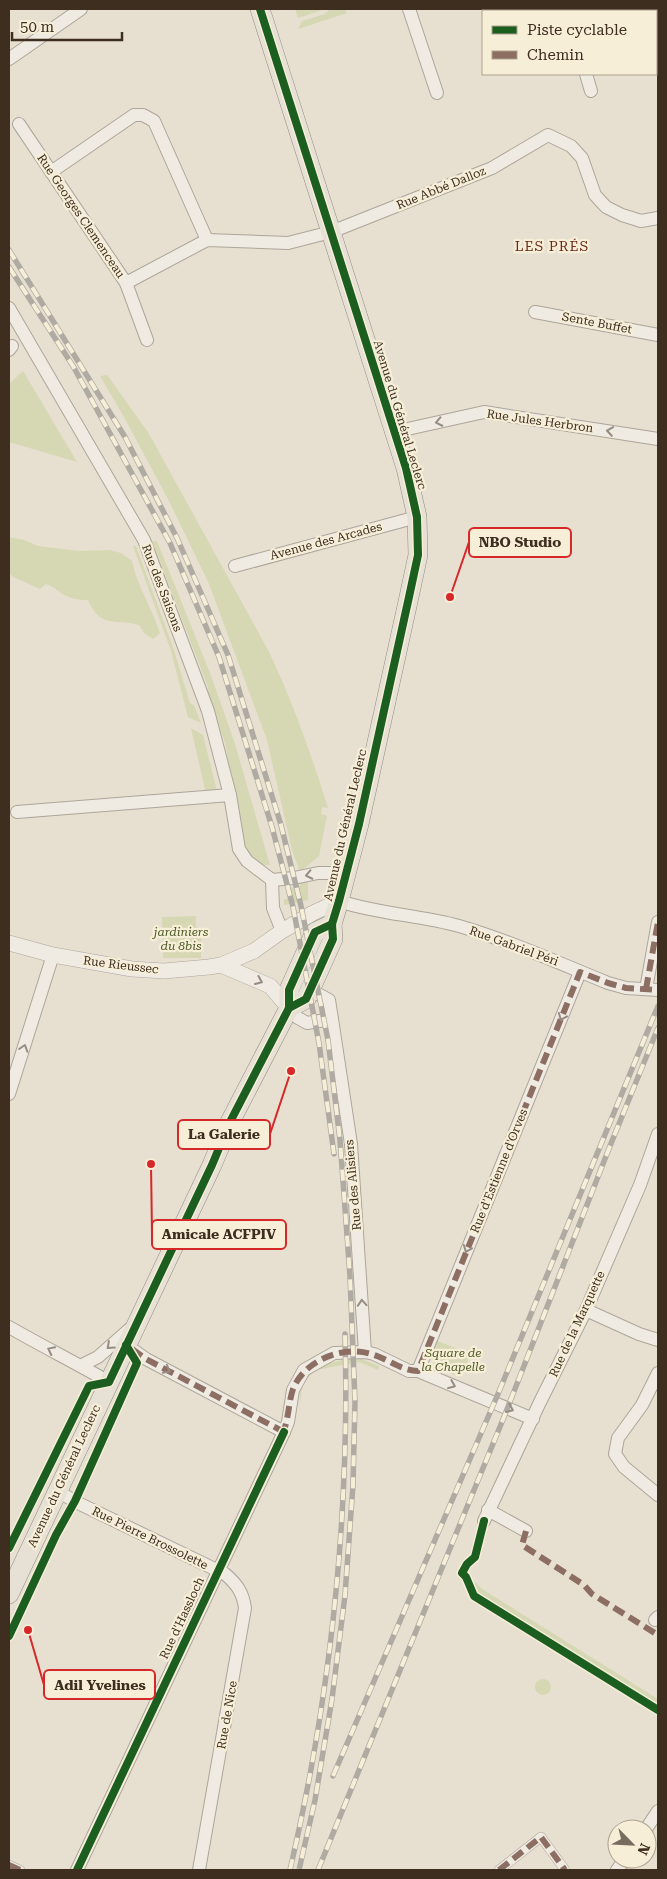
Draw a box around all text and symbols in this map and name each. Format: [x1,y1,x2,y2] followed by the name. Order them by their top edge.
[12,10,122,42] scale bar
[482,10,657,75] legend
[20,18,55,36] text: 50 m
[527,21,627,39] text: Piste cyclable
[527,46,584,64] text: Chemin
[34,151,128,281] street label: Rue Georges Clemenceau
[394,164,488,212] street label: Rue Abbé Dalloz
[515,238,589,254] district label: LES PRÉS
[561,309,634,337] street label: Sente Buffet
[371,339,430,492] street label: Avenue du Général Leclerc
[486,407,594,435] street label: Rue Jules Herbron
[435,416,443,427] one-way arrow
[606,427,614,437] one-way arrow
[268,519,384,563] street label: Avenue des Arcades
[469,528,571,557] callout: NBO Studio
[479,534,561,550] text: NBO Studio
[139,542,185,634] street label: Rue des Saisons
[321,747,369,902] street label: Avenue du Général Leclerc
[304,869,313,880] one-way arrow
[468,923,561,969] street label: Rue Gabriel Péri
[152,925,209,953] park label: jardiniers du 8bis
[82,953,160,977] street label: Rue Rieussec
[254,975,263,986] one-way arrow
[557,1012,568,1021] one-way arrow
[18,1044,28,1053] one-way arrow
[468,1107,530,1235] street label: Rue d'Estienne d'Orves
[178,1120,270,1149] callout: La Galerie
[188,1126,260,1142] text: La Galerie
[342,1139,364,1231] street label: Rue des Alisiers
[152,1220,286,1249] callout: Amicale ACFPIV
[162,1226,276,1242] text: Amicale ACFPIV
[463,1244,474,1253] one-way arrow
[546,1268,608,1379] street label: Rue de la Marquette
[357,1299,368,1307] one-way arrow
[107,1341,116,1350] one-way arrow
[47,1346,56,1356] one-way arrow
[421,1346,485,1374] park label: Square de la Chapelle
[162,1364,171,1374] one-way arrow
[448,1380,456,1390] one-way arrow
[25,1402,103,1549] street label: Avenue du Général Leclerc
[505,1403,514,1414] one-way arrow
[90,1504,211,1572] street label: Rue Pierre Brossolette
[157,1575,207,1661] street label: Rue d'Hassloch
[44,1670,155,1699] callout: Adil Yvelines
[54,1677,146,1693] text: Adil Yvelines
[214,1679,240,1750] street label: Rue de Nice
[607,1819,657,1869] north arrow
[634,1841,653,1858] text: N

